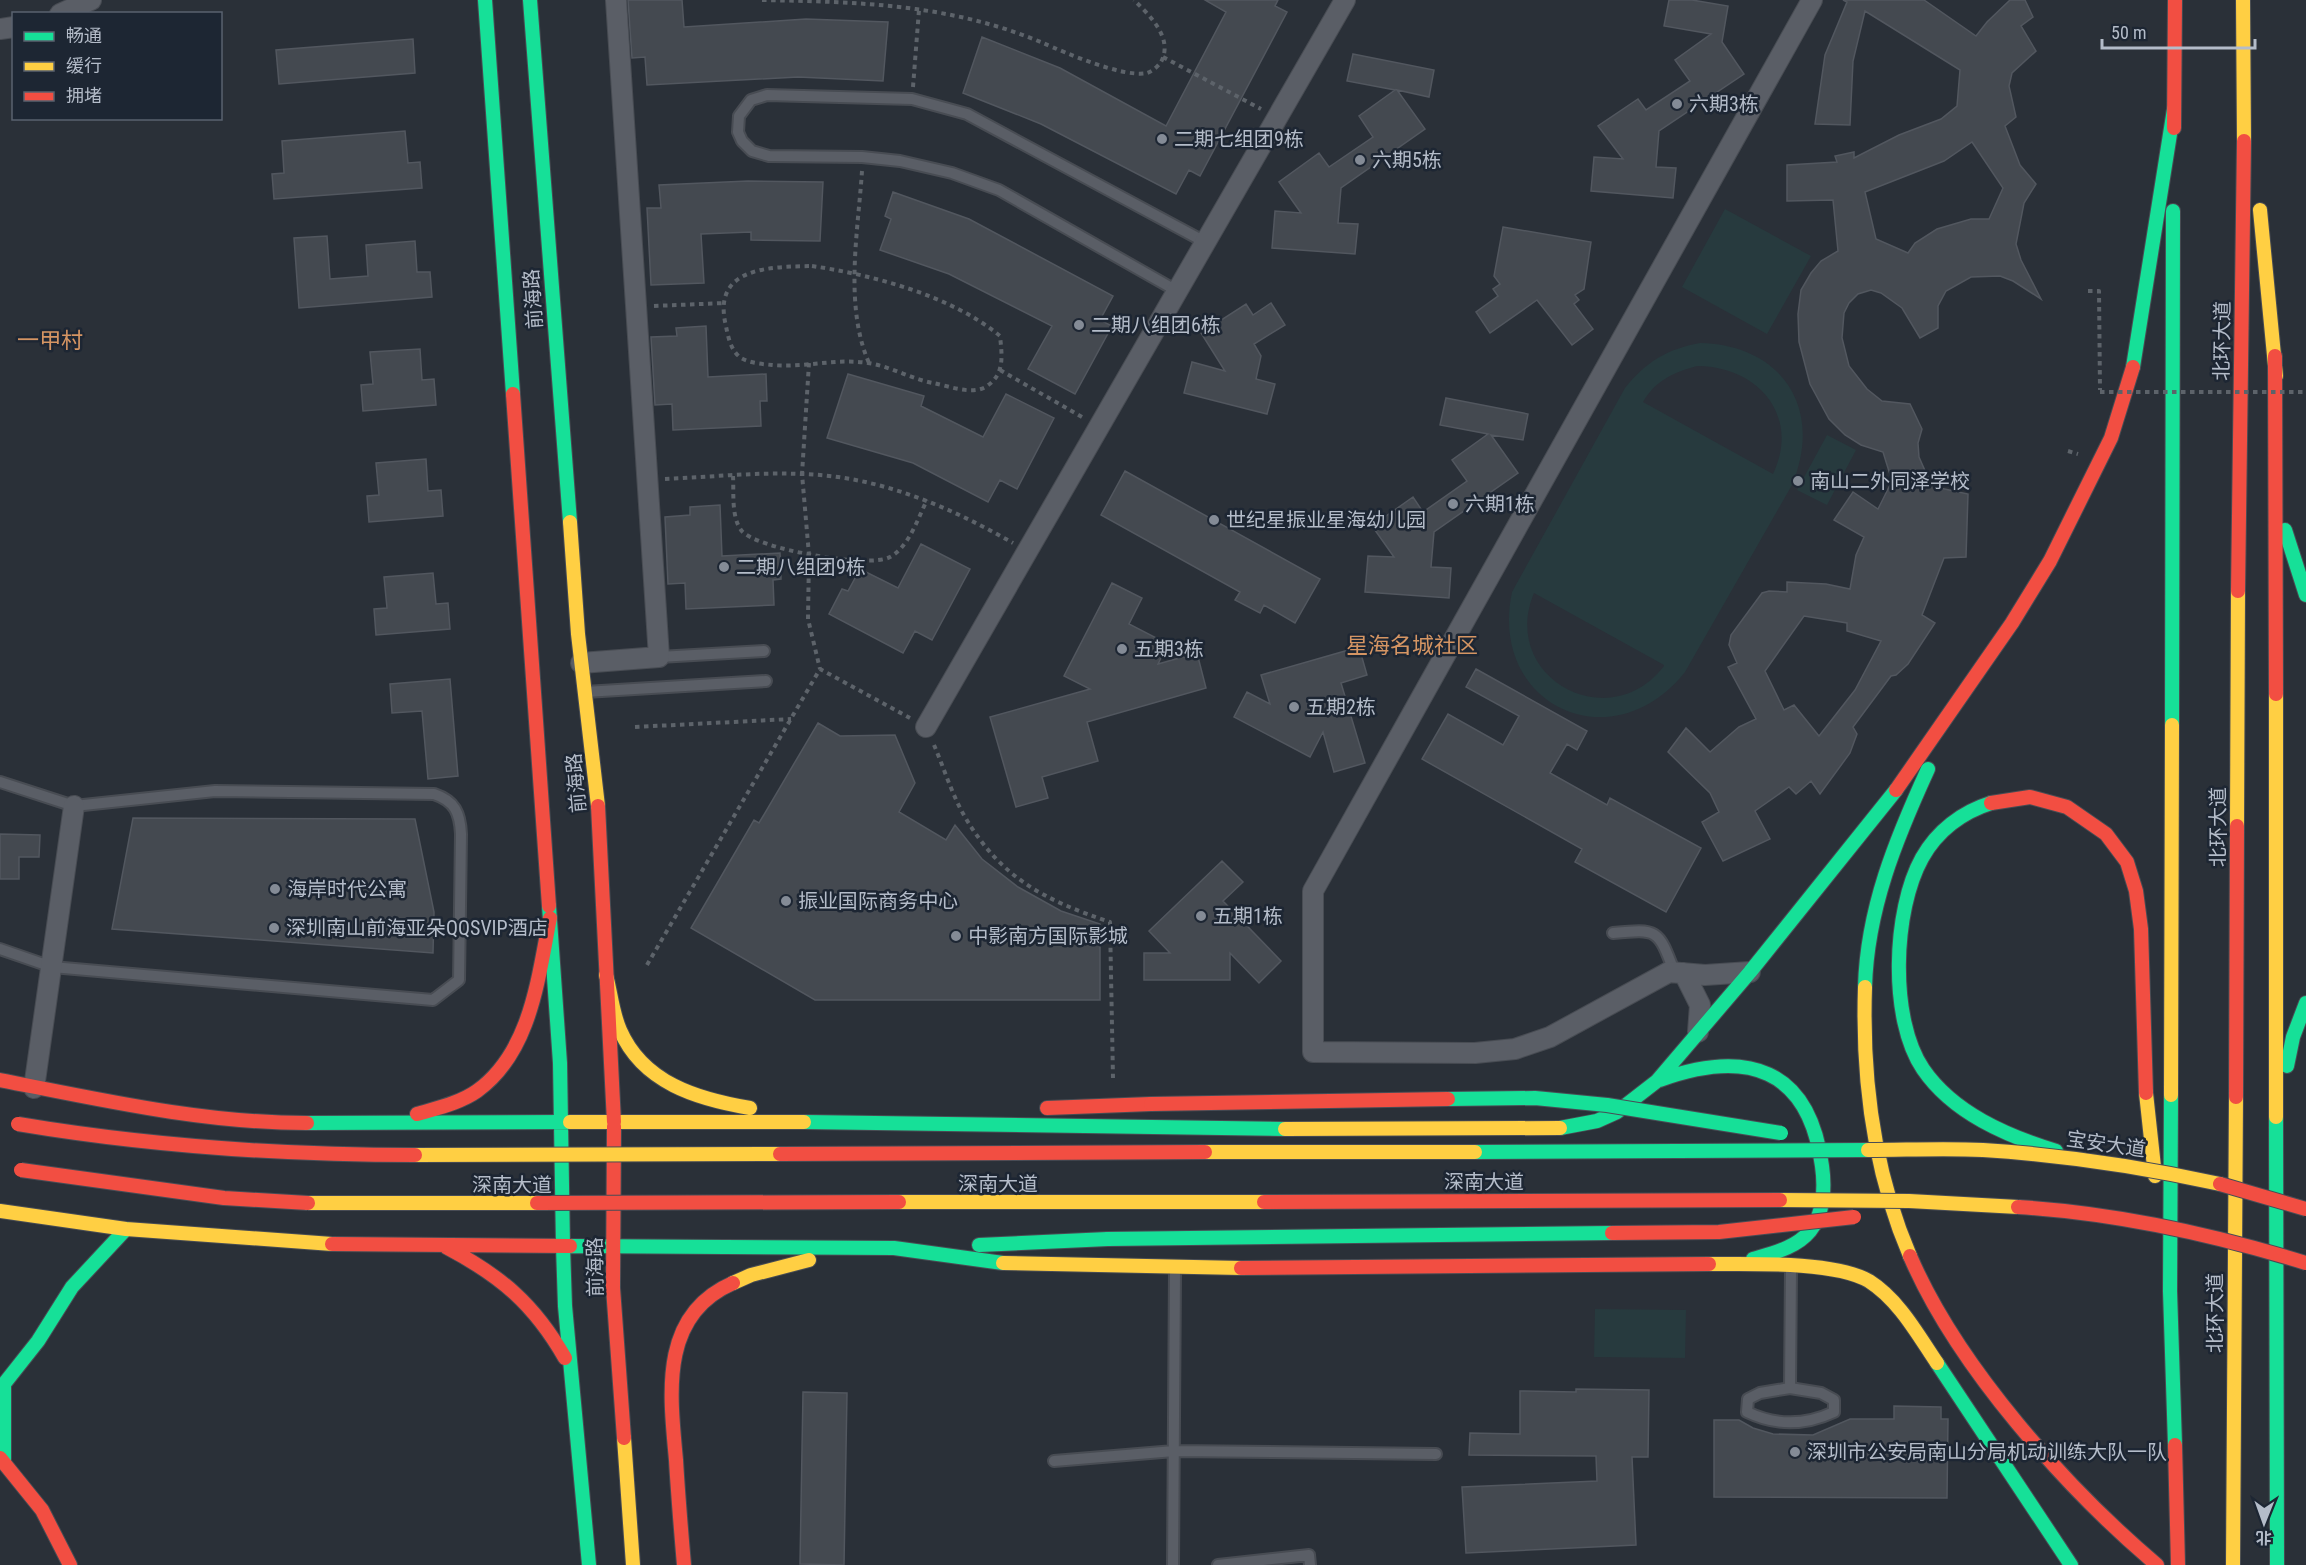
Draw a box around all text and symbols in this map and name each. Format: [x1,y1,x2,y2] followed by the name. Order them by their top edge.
[12,12,222,120] legend
[2102,12,2255,50] scale bar
[2111,22,2146,43] text: 50 m
[66,25,102,46] text: 畅通
[66,55,102,76] text: 缓行
[66,85,102,106] text: 拥堵
[1689,92,1759,116] place label: 六期3栋
[1670,97,1684,111] marker: 六期3栋
[1174,127,1304,151] place label: 二期七组团9栋
[1155,132,1169,146] marker: 二期七组团9栋
[1372,148,1442,172] place label: 六期5栋
[1353,153,1367,167] marker: 六期5栋
[519,268,547,330] street label: 前海路
[2209,301,2235,381] street label: 北环大道
[1091,313,1221,337] place label: 二期八组团6栋
[1072,318,1086,332] marker: 二期八组团6栋
[17,328,83,353] district label: 一甲村
[1810,469,1970,493] place label: 南山二外同泽学校
[1791,474,1805,488] marker: 南山二外同泽学校
[1465,492,1535,516] place label: 六期1栋
[1446,497,1460,511] marker: 六期1栋
[1226,508,1426,532] place label: 世纪星振业星海幼儿园
[1207,513,1221,527] marker: 世纪星振业星海幼儿园
[736,555,866,579] place label: 二期八组团9栋
[717,560,731,574] marker: 二期八组团9栋
[1346,633,1478,658] district label: 星海名城社区
[1134,637,1204,661] place label: 五期3栋
[1115,642,1129,656] marker: 五期3栋
[1306,695,1376,719] place label: 五期2栋
[1287,700,1301,714] marker: 五期2栋
[561,752,591,814] street label: 前海路
[2206,787,2230,867] street label: 北环大道
[287,877,407,901] place label: 海岸时代公寓
[268,882,282,896] marker: 海岸时代公寓
[798,889,958,913] place label: 振业国际商务中心
[779,894,793,908] marker: 振业国际商务中心
[1213,904,1283,928] place label: 五期1栋
[1194,909,1208,923] marker: 五期1栋
[286,916,548,940] place label: 深圳南山前海亚朵QQSVIP酒店
[267,921,281,935] marker: 深圳南山前海亚朵QQSVIP酒店
[968,924,1128,948] place label: 中影南方国际影城
[949,929,963,943] marker: 中影南方国际影城
[2065,1127,2147,1161] street label: 宝安大道
[1444,1170,1524,1194] street label: 深南大道
[958,1172,1038,1196] street label: 深南大道
[472,1173,552,1197] street label: 深南大道
[582,1237,608,1297] street label: 前海路
[2203,1273,2227,1353] street label: 北环大道
[1807,1440,2167,1464] place label: 深圳市公安局南山分局机动训练大队一队
[1788,1445,1802,1459] marker: 深圳市公安局南山分局机动训练大队一队
[2234,1493,2294,1553] north arrow
[2256,1528,2272,1547] text: 北

